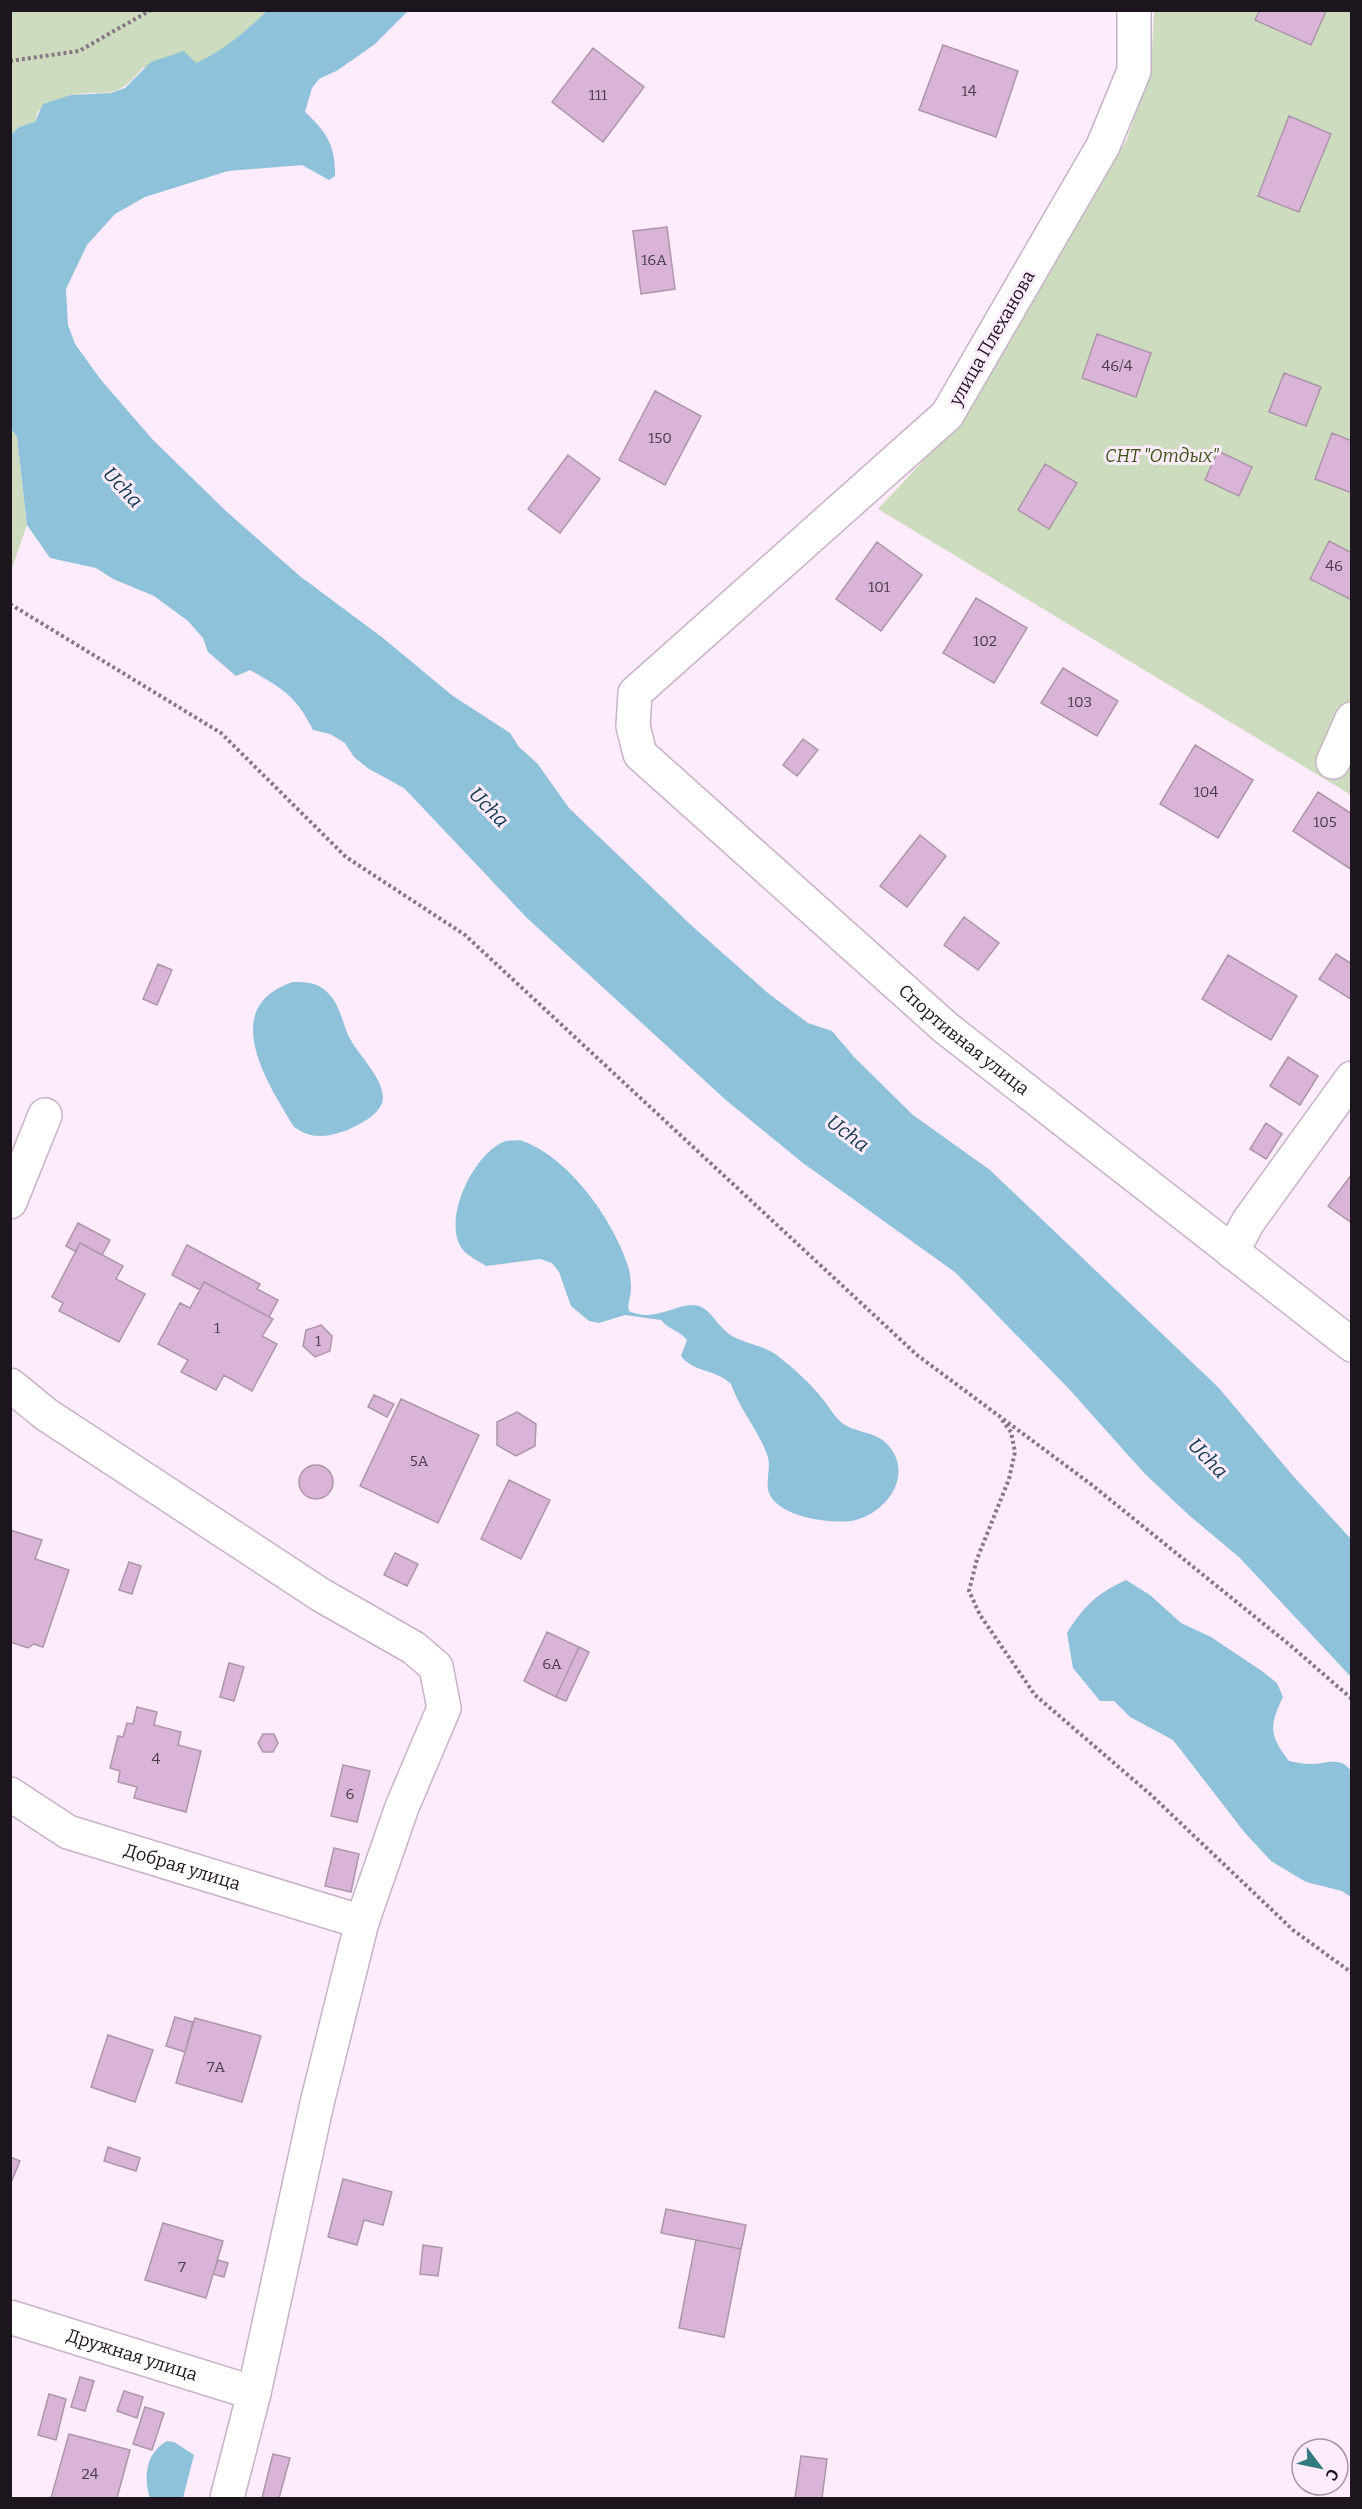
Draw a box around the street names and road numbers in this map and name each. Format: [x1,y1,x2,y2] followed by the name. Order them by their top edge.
[944,266,1040,410] street label: улица Плеханова
[894,980,1034,1100] street label: Спортивная улица
[122,1839,243,1895] street label: Добрая улица
[64,2324,200,2386] street label: Дружная улица

